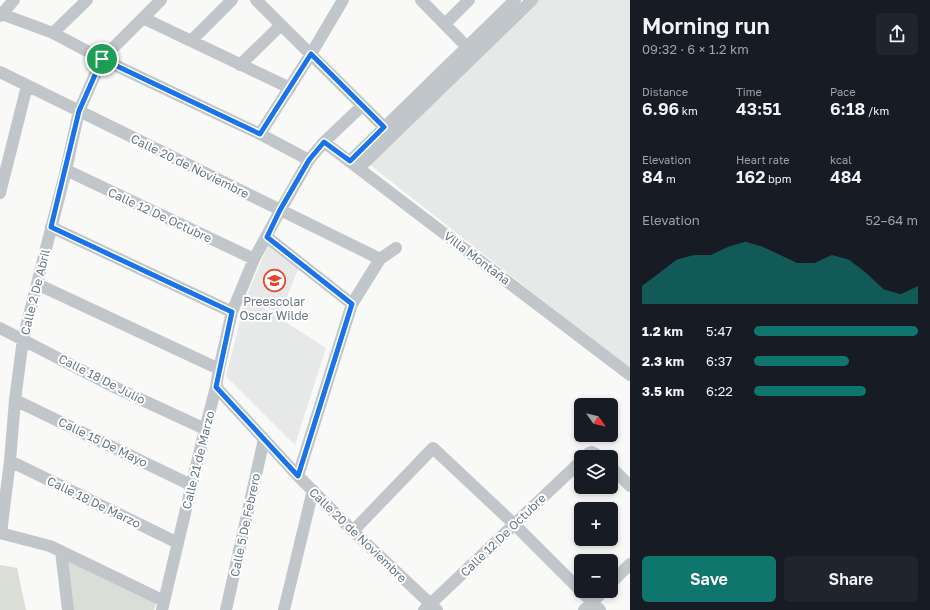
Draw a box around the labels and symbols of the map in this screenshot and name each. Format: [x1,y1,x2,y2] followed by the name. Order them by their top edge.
[85,42,119,76] pin
[128,131,252,201] street label: Calle 20 de Noviembre
[106,184,214,246] street label: Calle 12 De Octubre
[441,228,513,288] street label: Villa Montaña
[17,247,53,336] street label: Calle 2 De Abril
[261,267,287,293] school or university icon: Preescolar Oscar Wilde
[239,294,309,323] place label: Preescolar Oscar Wilde
[56,351,148,407] street label: Calle 18 De Julio
[574,398,618,442] north arrow
[179,409,217,511] street label: Calle 21 de Marzo
[56,414,150,470] street label: Calle 15 De Mayo
[227,472,263,578] street label: Calle 5 De Febrero
[45,473,143,531] street label: Calle 18 De Marzo
[306,485,410,585] street label: Calle 20 de Noviembre
[457,490,549,580] street label: Calle 12 De Octubre

